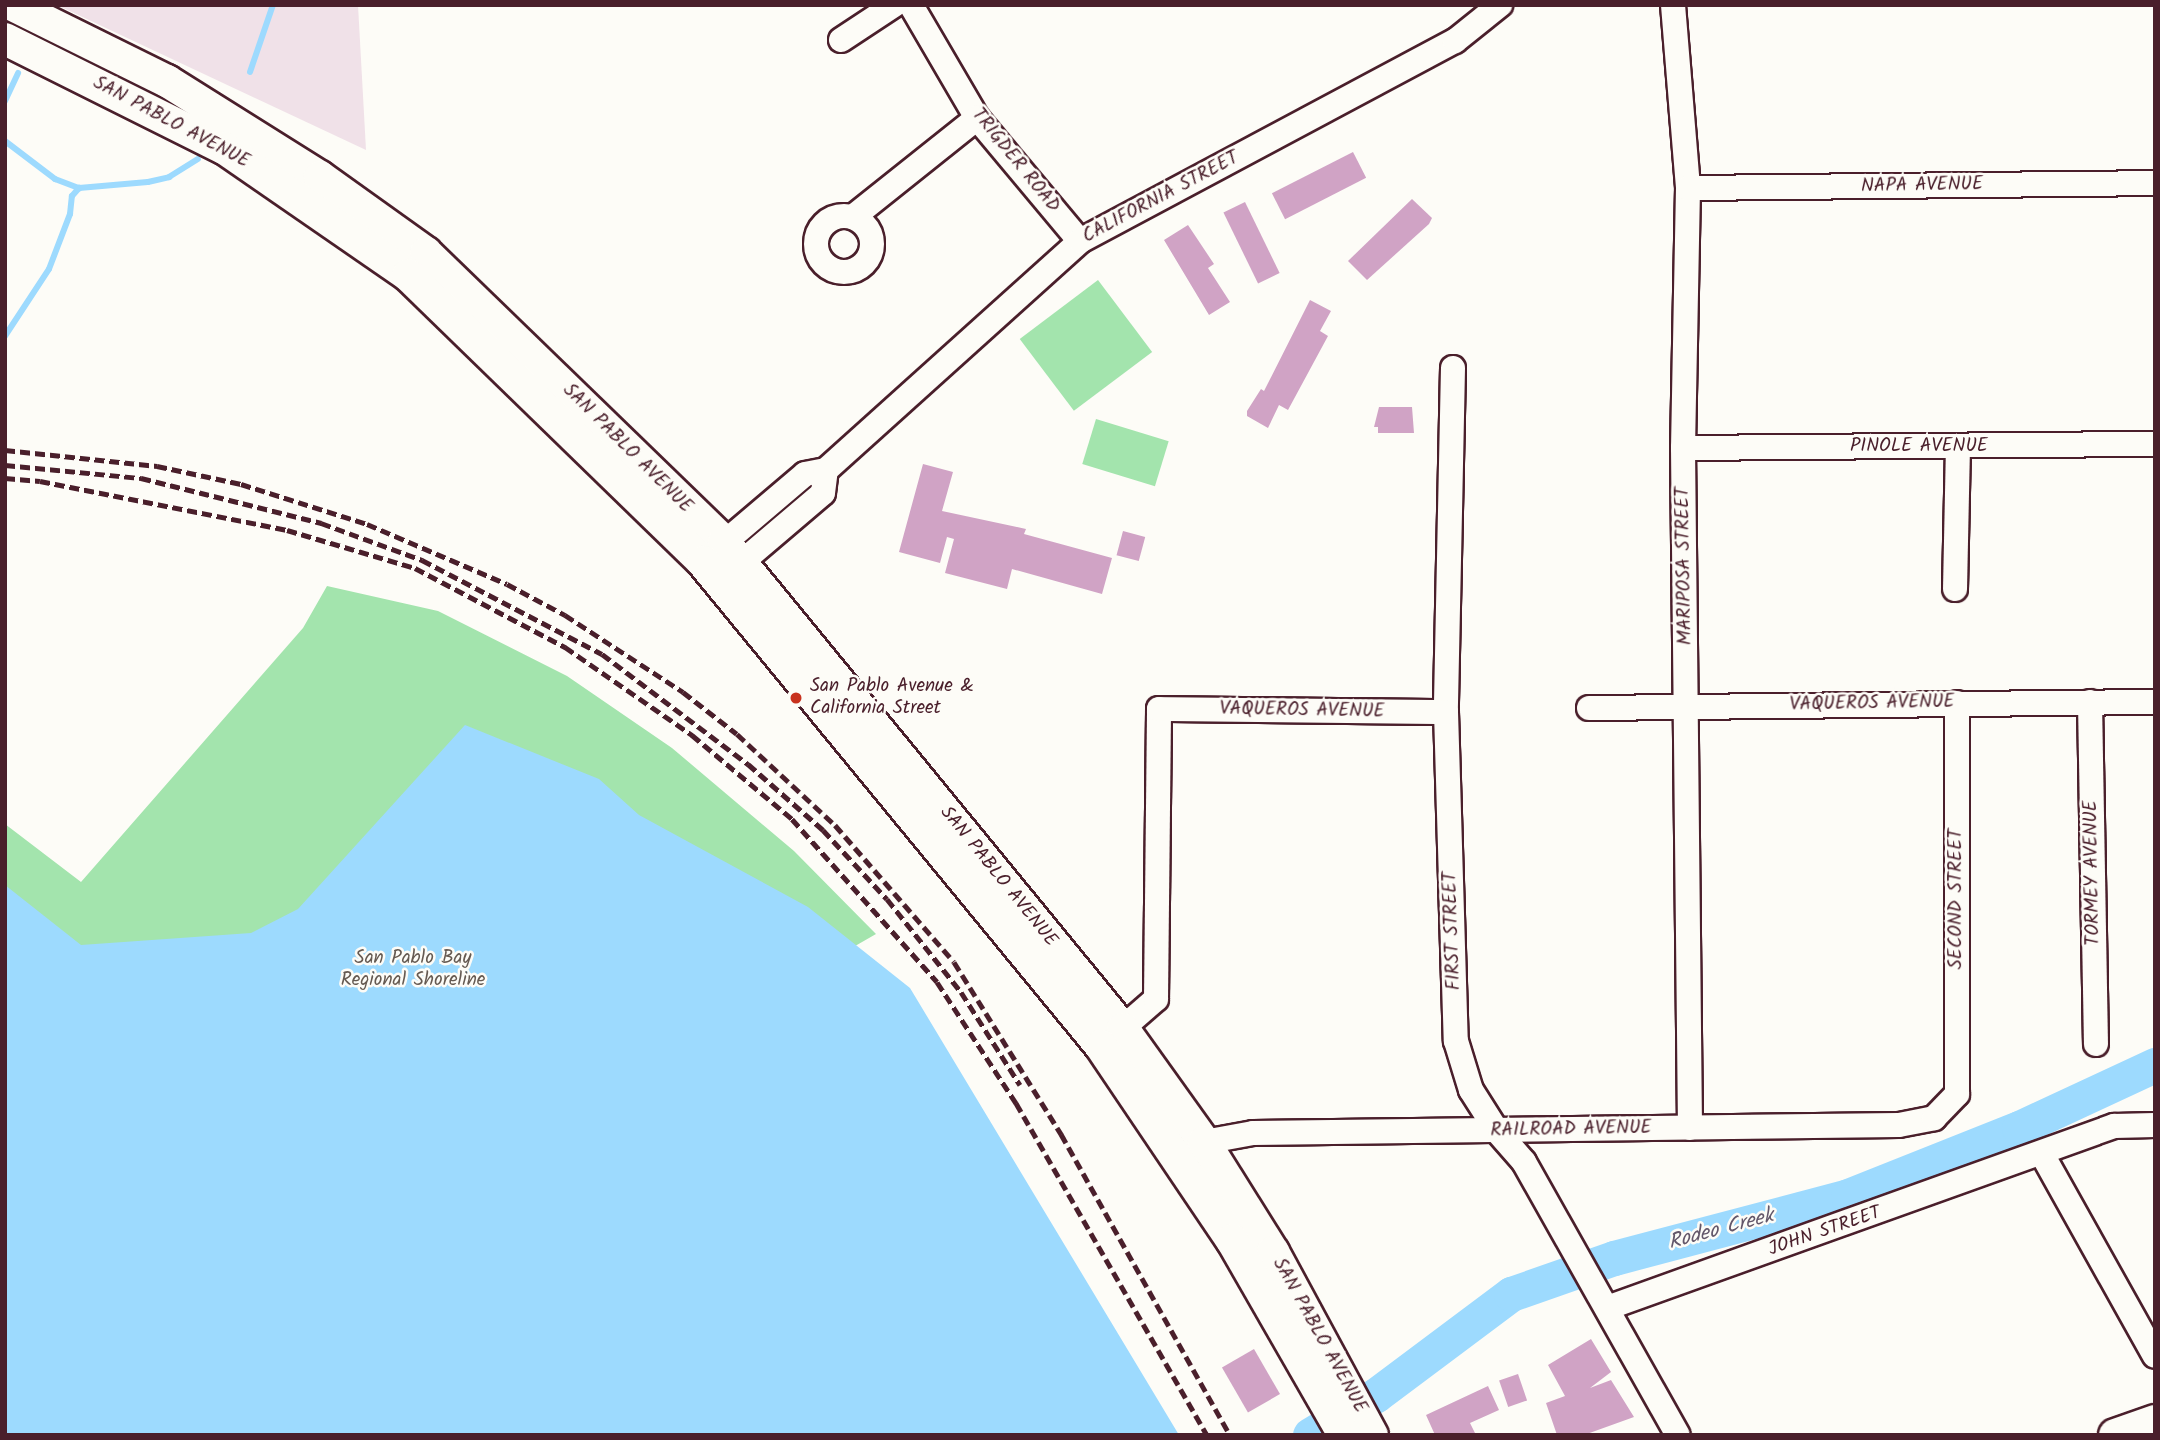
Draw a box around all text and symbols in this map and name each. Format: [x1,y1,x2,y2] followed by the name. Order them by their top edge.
[89,72,253,174] street label: SAN PABLO AVENUE
[966,104,1064,218] street label: TRIGDER ROAD
[1079,147,1243,249] street label: CALIFORNIA STREET
[1861,174,1983,198] street label: NAPA AVENUE
[557,379,697,519] street label: SAN PABLO AVENUE
[1850,436,1988,458] street label: PINOLE AVENUE
[1672,487,1698,645] street label: MARIPOSA STREET
[810,676,974,720] place label: San Pablo Avenue & California Street
[788,690,804,706] marker: San Pablo Avenue & California Street
[1789,691,1955,717] street label: VAQUEROS AVENUE
[1219,698,1385,724] street label: VAQUEROS AVENUE
[2080,800,2106,946] street label: TORMEY AVENUE
[934,802,1062,952] street label: SAN PABLO AVENUE
[1946,829,1968,969] street label: SECOND STREET
[1440,871,1466,991] street label: FIRST STREET
[341,948,485,992] park label: San Pablo Bay Regional Shoreline
[1490,1117,1652,1143] street label: RAILROAD AVENUE
[1766,1202,1884,1262] street label: JOHN STREET
[1666,1204,1776,1256] water label: Rodeo Creek
[1267,1254,1371,1418] street label: SAN PABLO AVENUE

